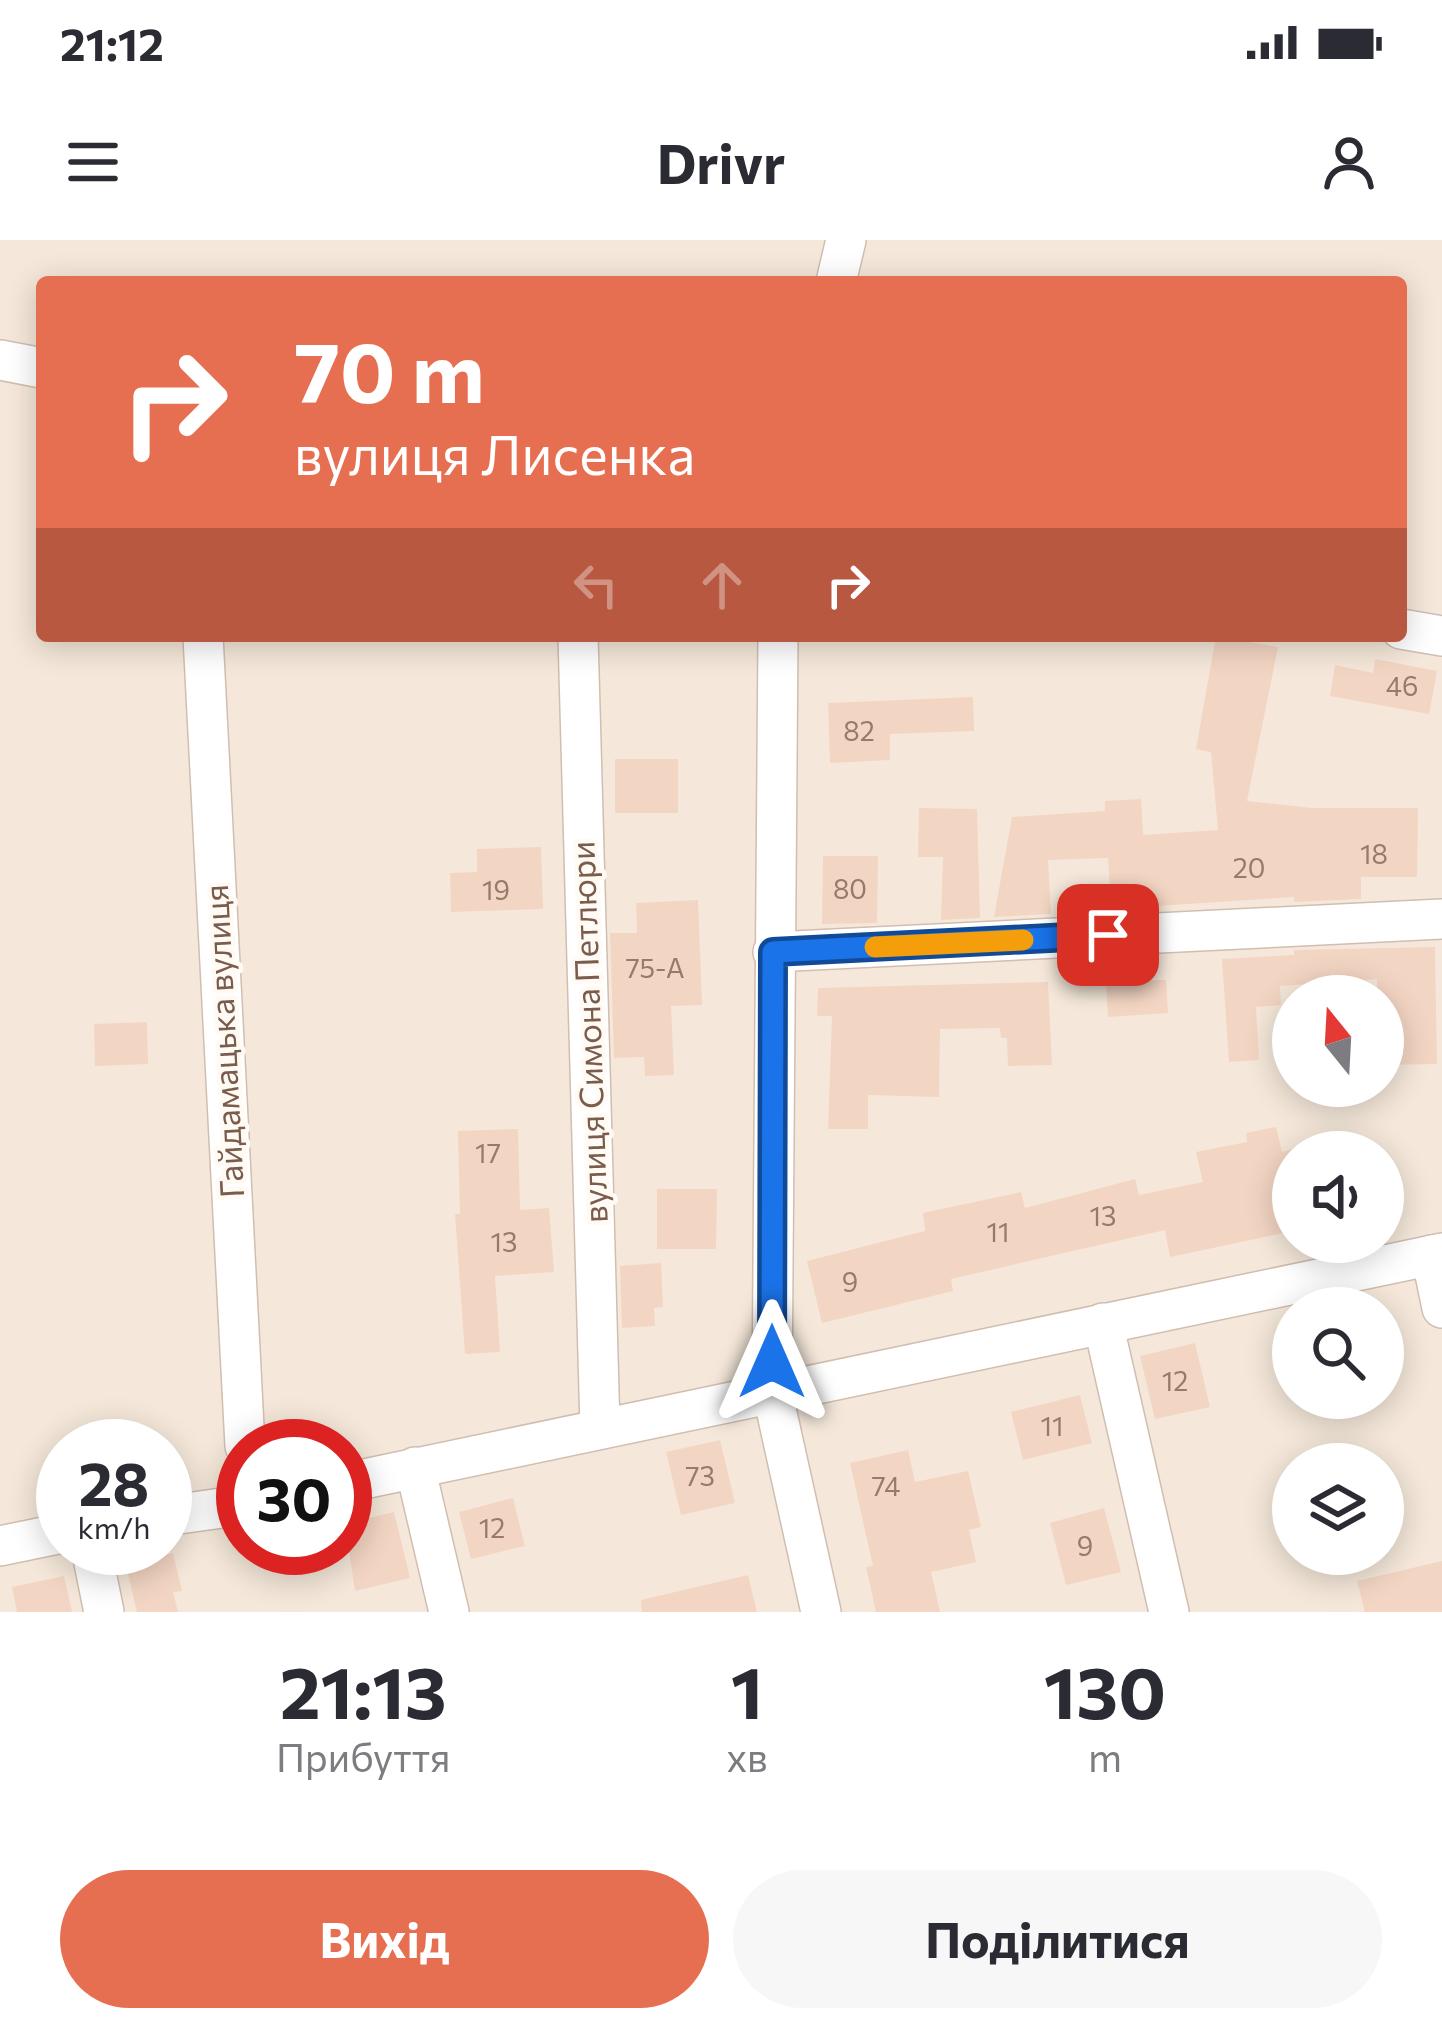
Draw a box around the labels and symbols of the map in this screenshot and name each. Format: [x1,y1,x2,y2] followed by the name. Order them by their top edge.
[1386,669,1418,702] house number: 46
[843,714,875,747] house number: 82
[1360,837,1388,870] house number: 18
[560,840,615,1224] street label: вулиця Симона Петлюри
[1233,851,1265,884] house number: 20
[833,872,867,905] house number: 80
[482,873,510,906] house number: 19
[194,883,251,1199] street label: Гайдамацька вулиця
[1057,884,1159,986] pin
[625,951,685,984] house number: 75-А
[1272,975,1404,1107] north arrow
[475,1136,501,1169] house number: 17
[1090,1199,1116,1232] house number: 13
[986,1215,1010,1248] house number: 11
[491,1225,517,1258] house number: 13
[842,1265,858,1298] house number: 9
[709,1299,835,1425] position arrow
[1162,1364,1188,1397] house number: 12
[1040,1409,1064,1442] house number: 11
[216,1419,372,1575] speed limit sign: 30
[685,1459,715,1492] house number: 73
[872,1469,900,1502] house number: 74
[479,1511,505,1544] house number: 12
[1077,1529,1093,1562] house number: 9

